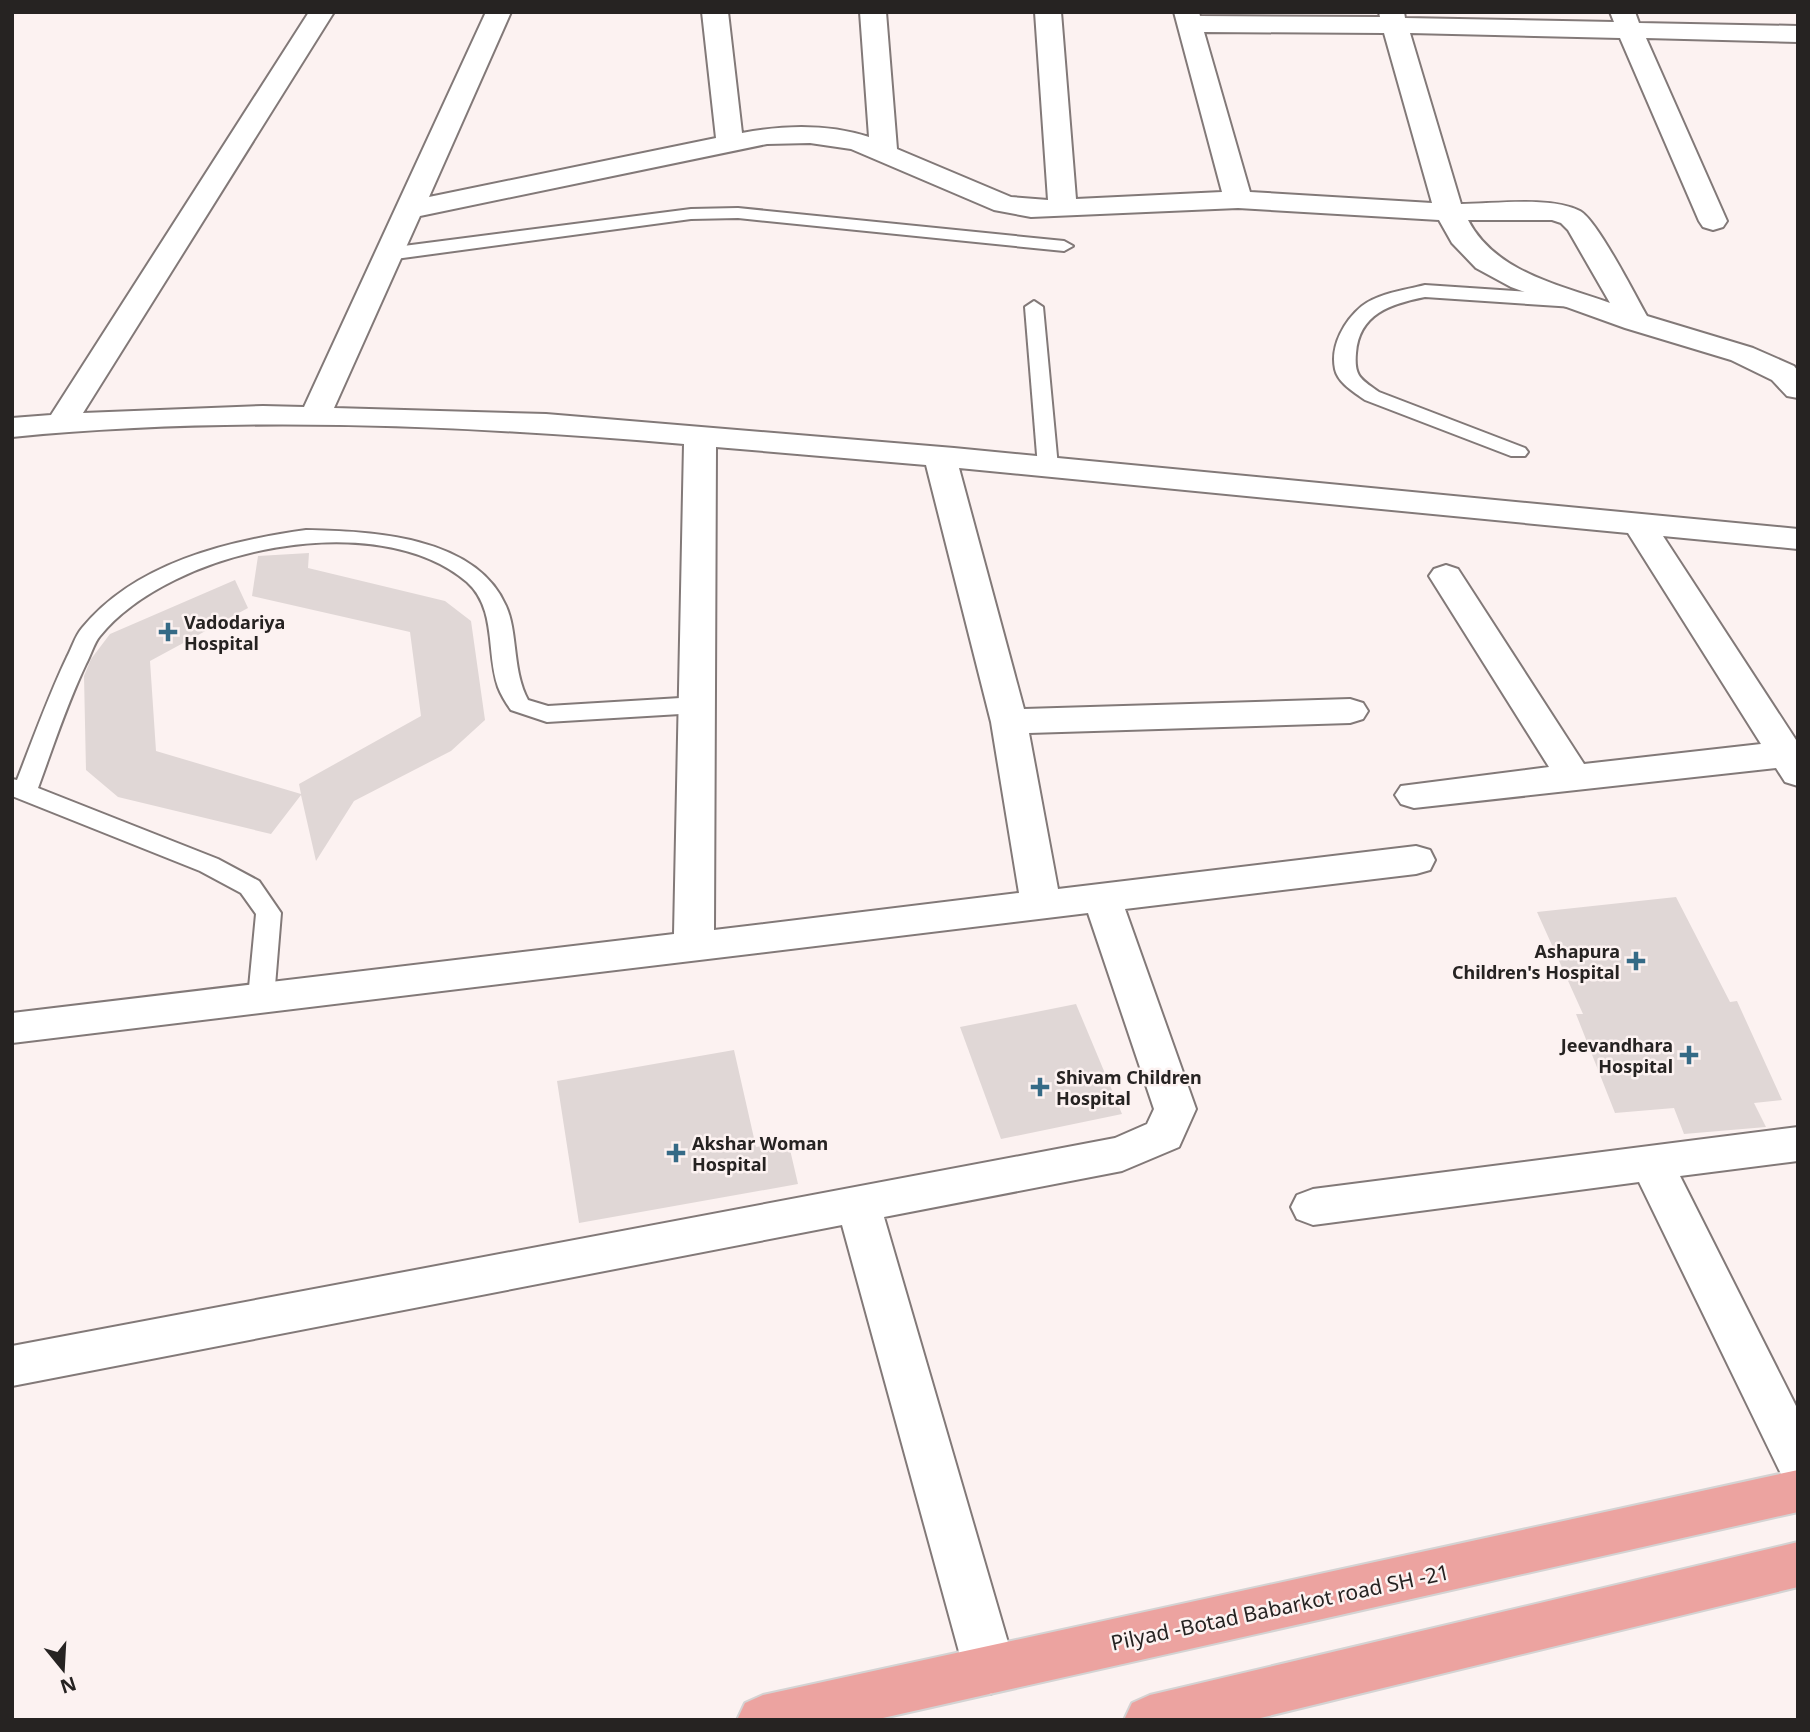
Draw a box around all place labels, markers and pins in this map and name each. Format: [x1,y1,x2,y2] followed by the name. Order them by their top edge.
[184,610,285,655] place label: Vadodariya Hospital
[158,622,178,642] marker: Vadodariya Hospital
[1452,939,1620,984] place label: Ashapura Children's Hospital
[1626,951,1646,971] marker: Ashapura Children's Hospital
[1559,1033,1673,1078] place label: Jeevandhara Hospital
[1679,1045,1699,1065] marker: Jeevandhara Hospital
[1056,1065,1202,1110] place label: Shivam Children Hospital
[1030,1077,1050,1097] marker: Shivam Children Hospital
[692,1131,828,1176] place label: Akshar Woman Hospital
[666,1143,686,1163] marker: Akshar Woman Hospital

